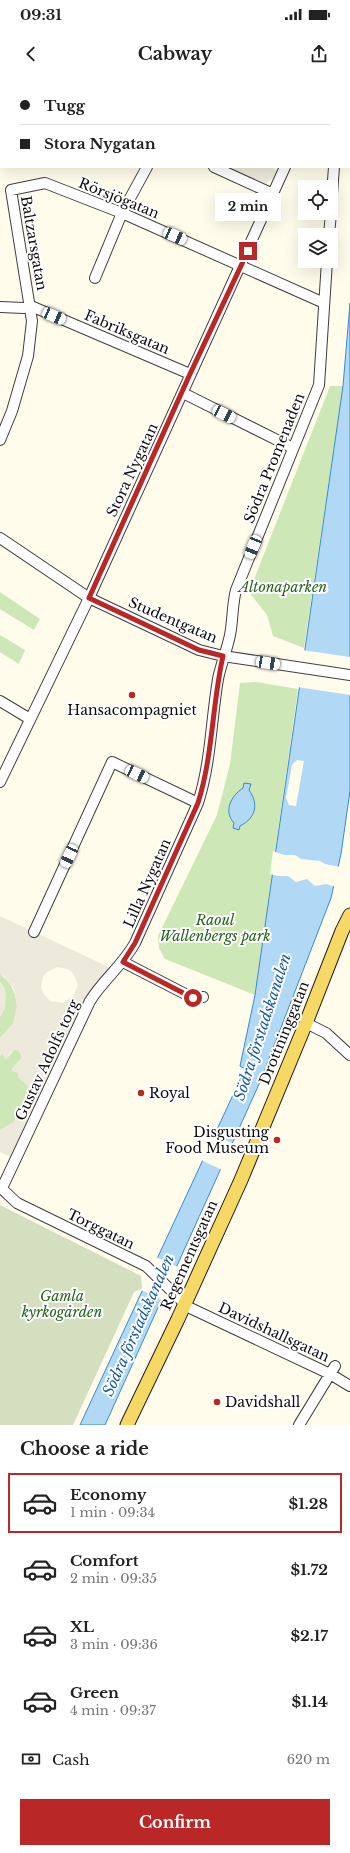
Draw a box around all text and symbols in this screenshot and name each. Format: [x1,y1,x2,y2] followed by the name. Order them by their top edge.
[20,5,62,24] text: 09:31
[20,43,42,65] icon: back
[138,43,212,65] text: Cabway
[308,43,330,65] icon: share
[44,96,85,115] text: Tugg
[44,134,156,153] text: Stora Nygatan
[76,174,162,222] street label: Rörsjögatan
[298,180,338,268] map controls
[298,180,338,220] button: locate
[215,193,281,221] callout: 2 min
[17,194,51,292] street label: Baltzarsgatan
[228,198,268,215] text: 2 min
[162,226,188,246] car
[298,228,338,268] button: layers
[239,242,257,260] route end
[41,306,67,326] car
[82,306,173,358] street label: Fabriksgatan
[240,390,308,526] street label: Södra Promenaden
[211,403,237,425] car
[102,420,162,520] street label: Stora Nygatan
[243,534,263,560] car
[237,578,327,596] park label: Altonaparken
[126,593,221,647] street label: Studentgatan
[255,655,281,671] car
[127,690,137,700] marker: Hansacompagniet
[67,701,197,719] place label: Hansacompagniet
[124,763,150,785] car
[119,835,175,930] street label: Lilla Nygatan
[58,843,80,869] car
[159,911,271,945] park label: Raoul Wallenbergs park
[229,951,295,1103] water label: Södra förstadskanalen
[255,978,313,1087] street label: Drottninggatan
[184,989,202,1007] route start
[11,996,83,1123] street label: Gustav Adolfs torg
[149,1084,190,1102] place label: Royal
[136,1088,146,1098] marker: Royal
[165,1123,270,1157] place label: Disgusting Food Museum
[272,1135,282,1145] marker: Disgusting Food Museum
[157,1197,221,1313] street label: Regementsgatan
[64,1205,138,1253] street label: Torggatan
[98,1251,178,1399] water label: Södra förstadskanalen
[21,1287,102,1321] park label: Gamla kyrkogården
[216,1298,333,1366] street label: Davidshallsgatan
[225,1393,301,1411] place label: Davidshall
[212,1397,222,1407] marker: Davidshall
[20,1438,149,1460] text: Choose a ride
[22,1485,58,1521] icon: car
[70,1485,147,1504] text: Economy
[289,1494,328,1513] text: $1.28
[70,1504,155,1521] text: 1 min · 09:34
[22,1551,58,1587] icon: car
[70,1551,138,1570] text: Comfort
[291,1560,328,1579] text: $1.72
[70,1570,157,1587] text: 2 min · 09:35
[22,1617,58,1653] icon: car
[70,1617,94,1636] text: XL
[290,1626,328,1645] text: $2.17
[70,1636,158,1653] text: 3 min · 09:36
[22,1683,58,1719] icon: car
[70,1683,119,1702] text: Green
[291,1692,328,1711] text: $1.14
[70,1702,156,1719] text: 4 min · 09:37
[20,1748,42,1770] icon: cash
[52,1750,89,1769] text: Cash
[287,1751,330,1768] text: 620 m
[20,1799,330,1845] button: Confirm

